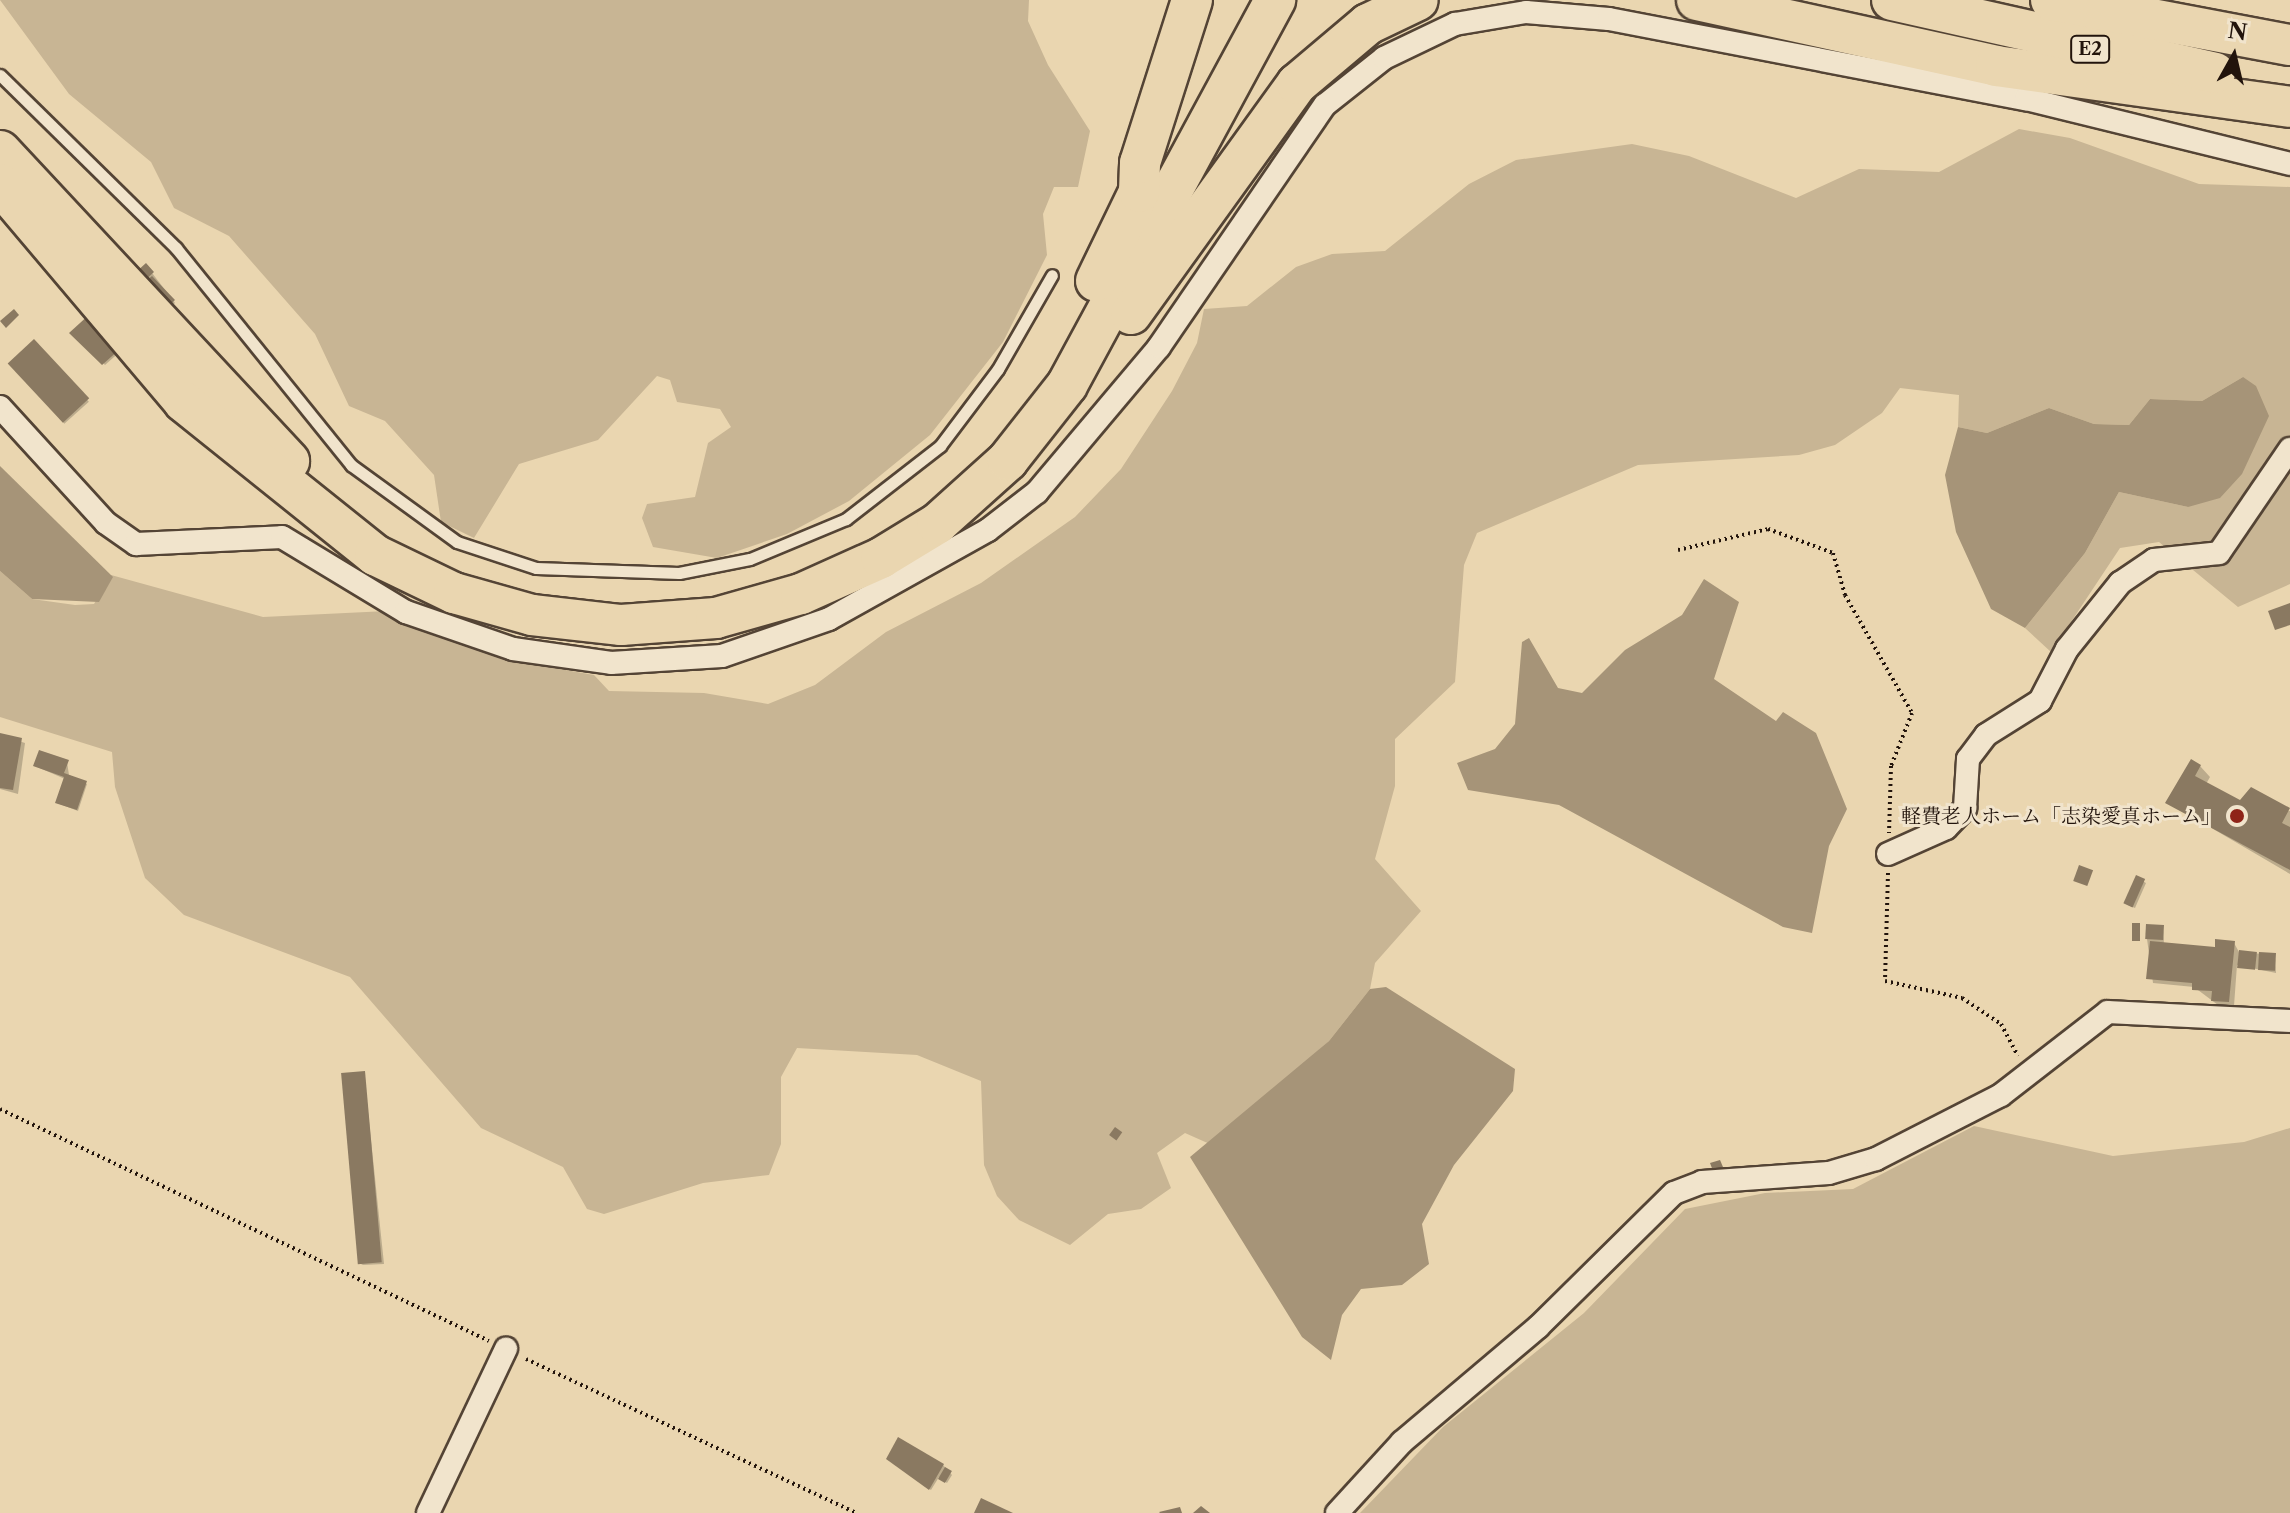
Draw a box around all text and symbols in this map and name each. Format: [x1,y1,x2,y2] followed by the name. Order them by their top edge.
[2194,16,2274,96] north arrow
[2226,17,2249,46] text: N
[2070,35,2110,63] road number: E2
[1901,804,2221,828] place label: 軽費老人ホーム「志染愛真ホーム」
[2228,807,2246,825] marker: 軽費老人ホーム「志染愛真ホーム」

